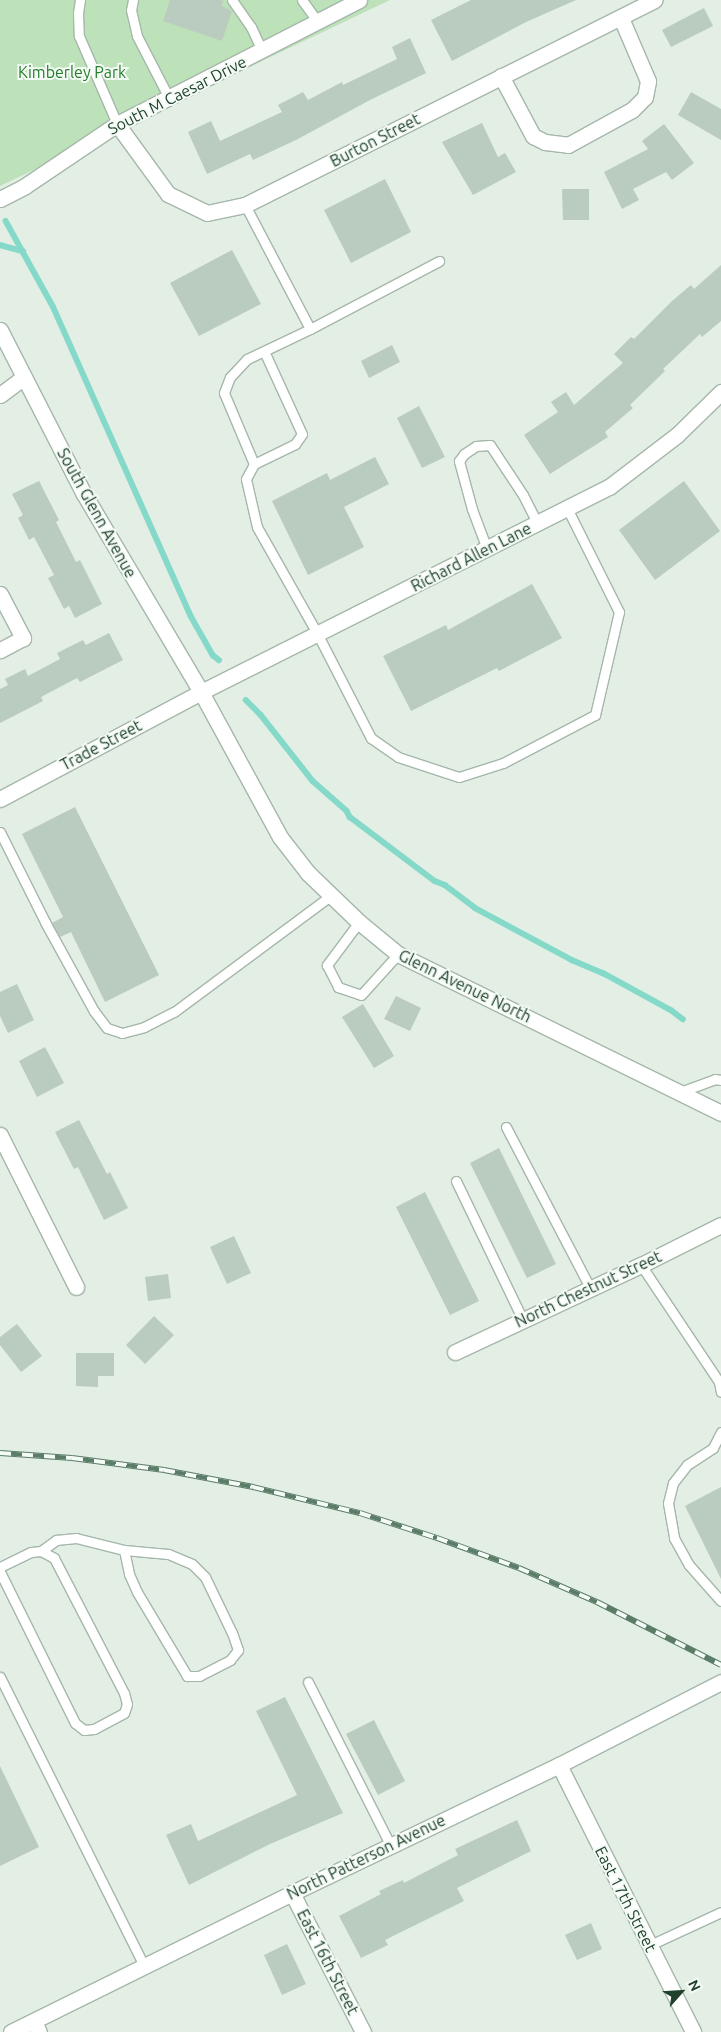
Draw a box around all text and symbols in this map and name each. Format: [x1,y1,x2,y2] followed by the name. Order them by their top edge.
[104,52,250,138] street label: South M Caesar Drive
[18,62,126,82] park label: Kimberley Park
[327,109,423,171] street label: Burton Street
[53,445,141,581] street label: South Glenn Avenue
[408,518,534,596] street label: Richard Allen Lane
[57,716,145,774] street label: Trade Street
[395,946,535,1026] street label: Glenn Avenue North
[512,1247,664,1331] street label: North Chestnut Street
[284,1810,448,1904] street label: North Patterson Avenue
[591,1843,661,1955] street label: East 17th Street
[293,1906,363,2018] street label: East 16th Street
[656,1967,706,2017] north arrow
[685,1977,704,1994] text: N

